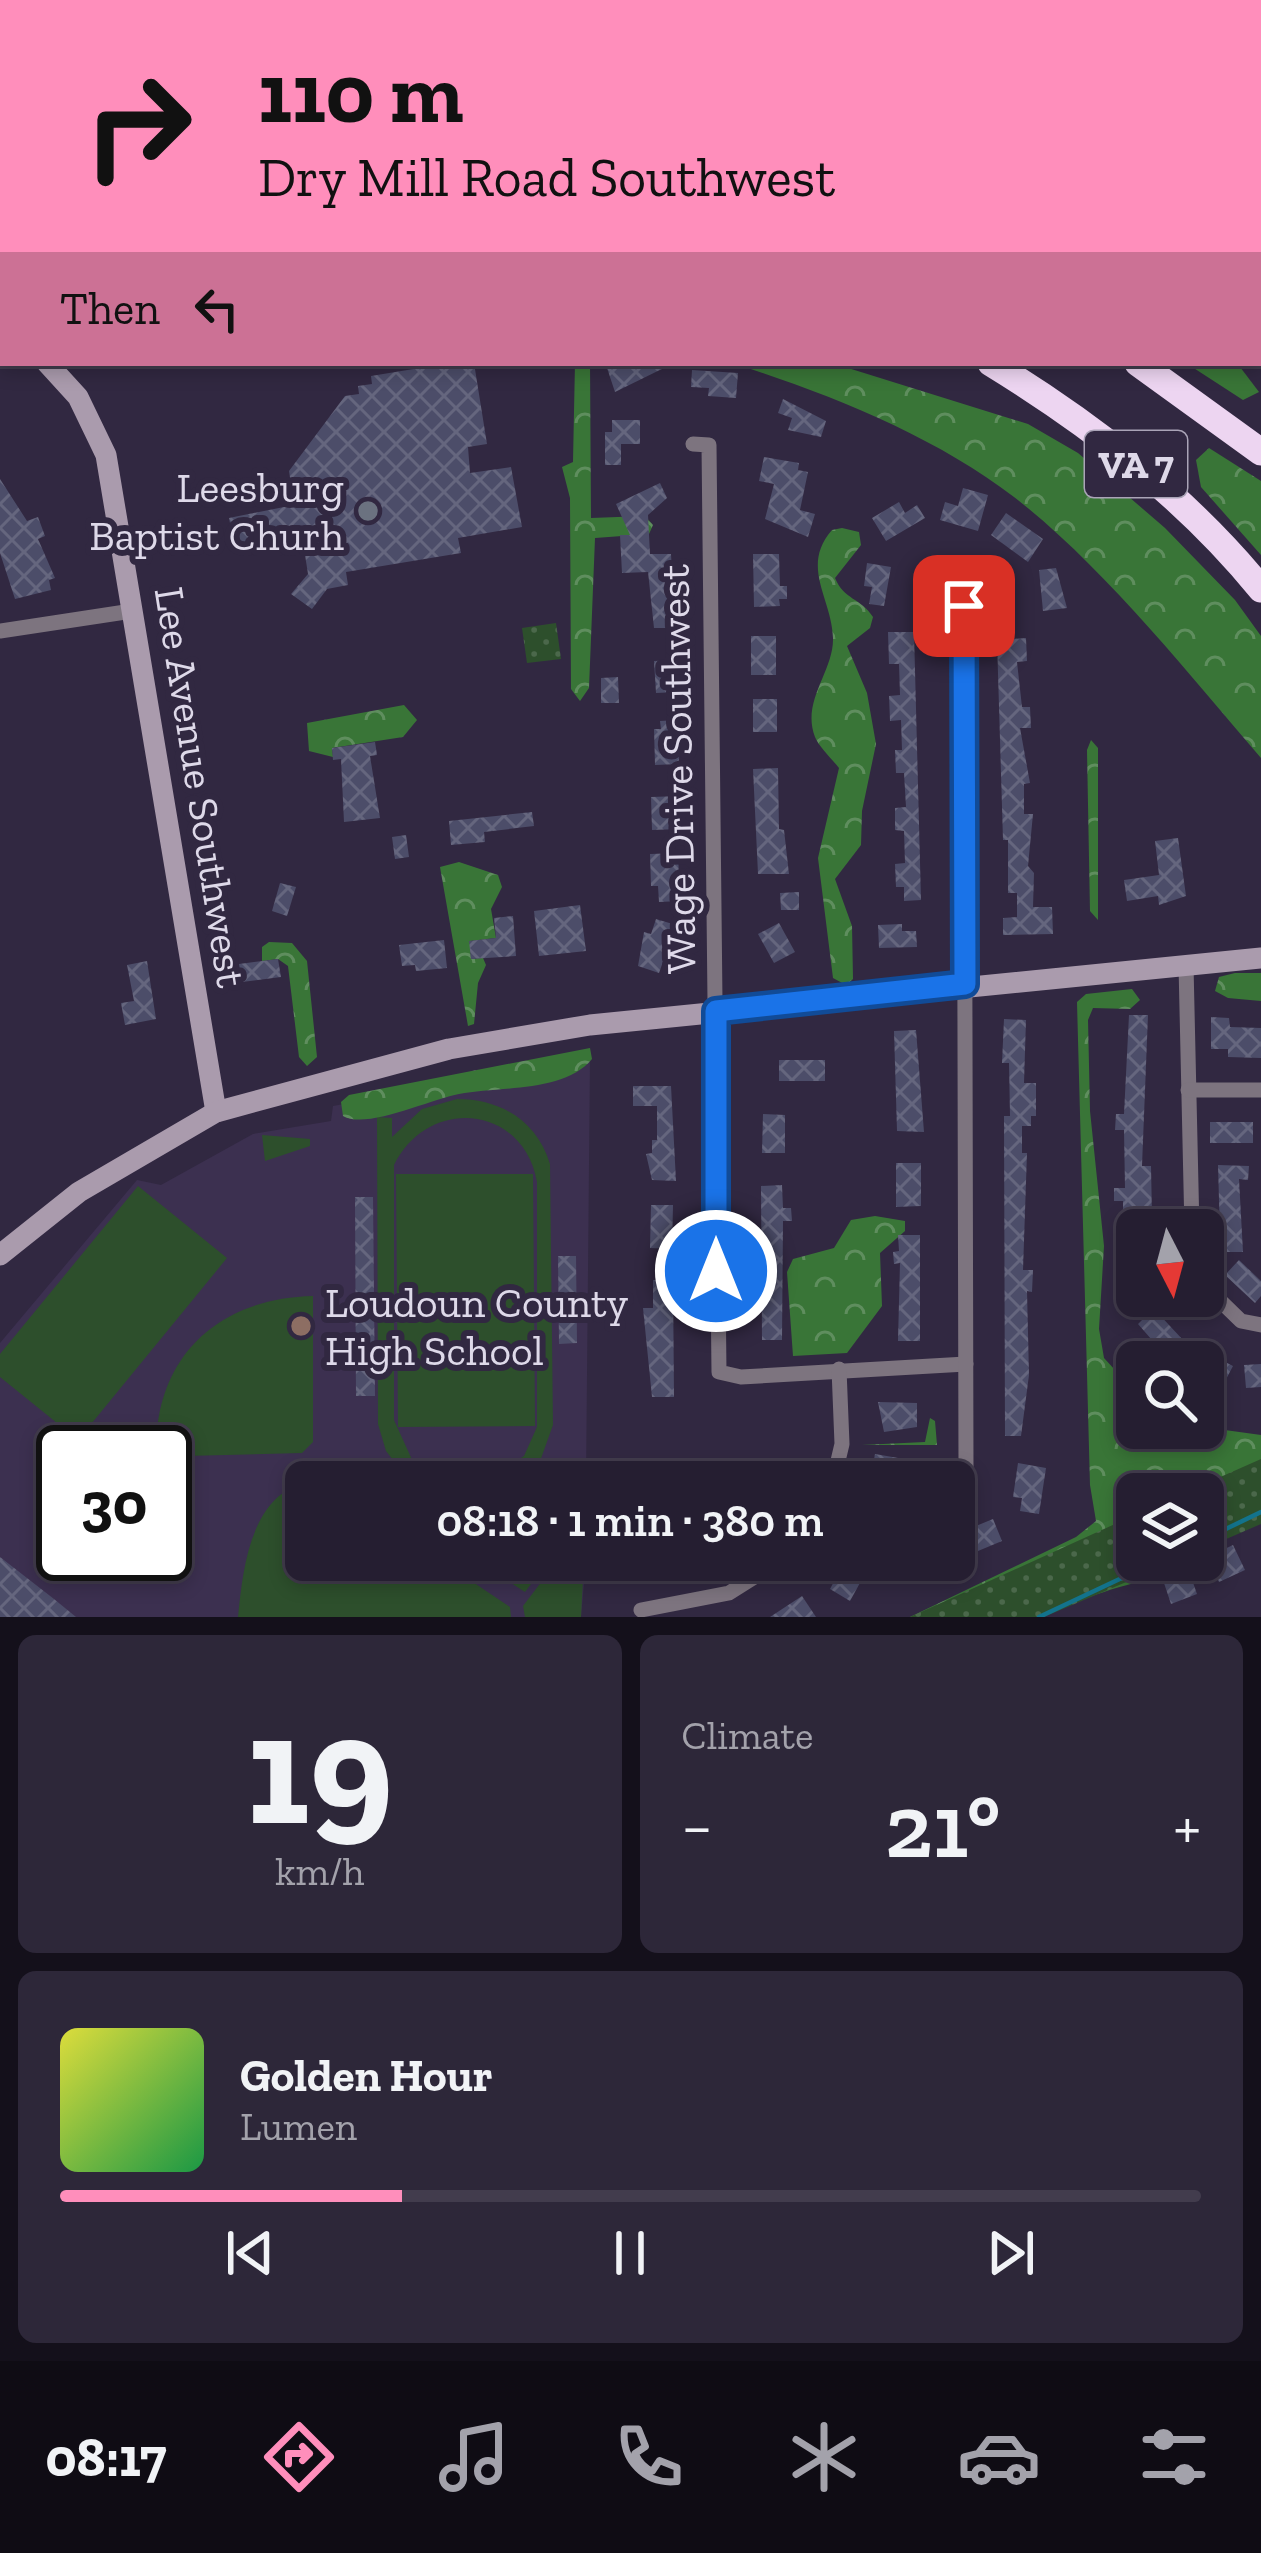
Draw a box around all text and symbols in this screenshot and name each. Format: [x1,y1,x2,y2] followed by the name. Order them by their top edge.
[258,43,464,144] text: 110 m
[60,48,216,204] icon: right
[258,145,835,210] text: Dry Mill Road Southwest
[184,276,250,342] icon: left
[60,282,160,336] text: Then
[1085,431,1187,497] road number: VA 7
[89,462,344,561] place label: Leesburg Baptist Churh
[355,498,381,524] marker: Leesburg Baptist Churh
[913,555,1015,657] pin
[648,563,707,974] street label: Wage Drive Southwest
[931,573,997,639] icon: arrive
[144,583,257,991] street label: Lee Avenue Southwest
[653,1208,779,1334] position arrow
[1116,1209,1224,1317] north arrow
[1116,1209,1224,1581] map controls
[325,1277,629,1376] place label: Loudoun County High School
[288,1313,314,1339] marker: Loudoun County High School
[1116,1341,1224,1449] button: search
[36,1425,192,1581] speed limit sign: 30
[1116,1473,1224,1581] button: layers
[436,1494,824,1548] text: 08:18 · 1 min · 380 m
[247,1676,393,1863] text: 19
[682,1712,813,1759] text: Climate
[885,1772,1000,1880] text: 21°
[682,1787,712,1866] text: −
[1173,1787,1201,1866] text: +
[275,1848,364,1895] text: km/h
[240,2049,493,2103] text: Golden Hour
[240,2103,357,2150] text: Lumen
[217,2220,283,2286] icon: previous
[597,2220,663,2286] icon: pause
[978,2220,1044,2286] icon: next
[257,2415,341,2499] icon: directions
[432,2415,516,2499] icon: music
[607,2415,691,2499] icon: phone
[782,2415,866,2499] icon: climate
[957,2415,1041,2499] icon: car
[1132,2415,1216,2499] icon: filters
[45,2425,167,2490] text: 08:17

